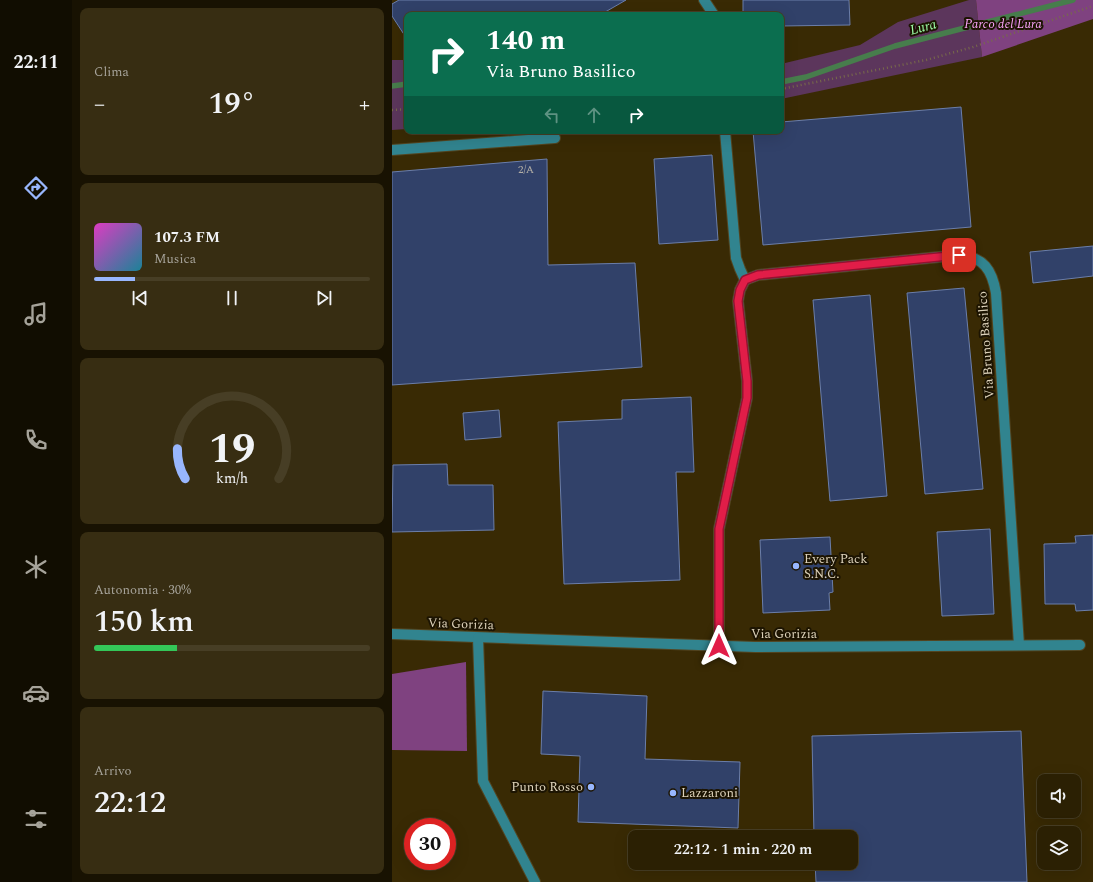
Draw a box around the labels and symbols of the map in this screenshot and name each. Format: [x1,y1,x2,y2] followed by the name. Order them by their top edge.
[907,13,939,41] water label: Lura
[964,14,1042,34] park label: Parco del Lura
[518,161,534,178] house number: 2/A
[942,238,976,272] pin
[972,290,1000,400] street label: Via Bruno Basilico
[804,549,868,584] place label: Every Pack S.N.C.
[791,561,801,571] marker: Every Pack S.N.C.
[428,613,495,635] street label: Via Gorizia
[751,624,818,644] street label: Via Gorizia
[698,625,740,667] position arrow
[511,777,583,797] place label: Punto Rosso
[586,782,596,792] marker: Punto Rosso
[681,783,738,803] place label: Lazzaroni
[668,788,678,798] marker: Lazzaroni
[404,818,456,870] speed limit sign: 30

